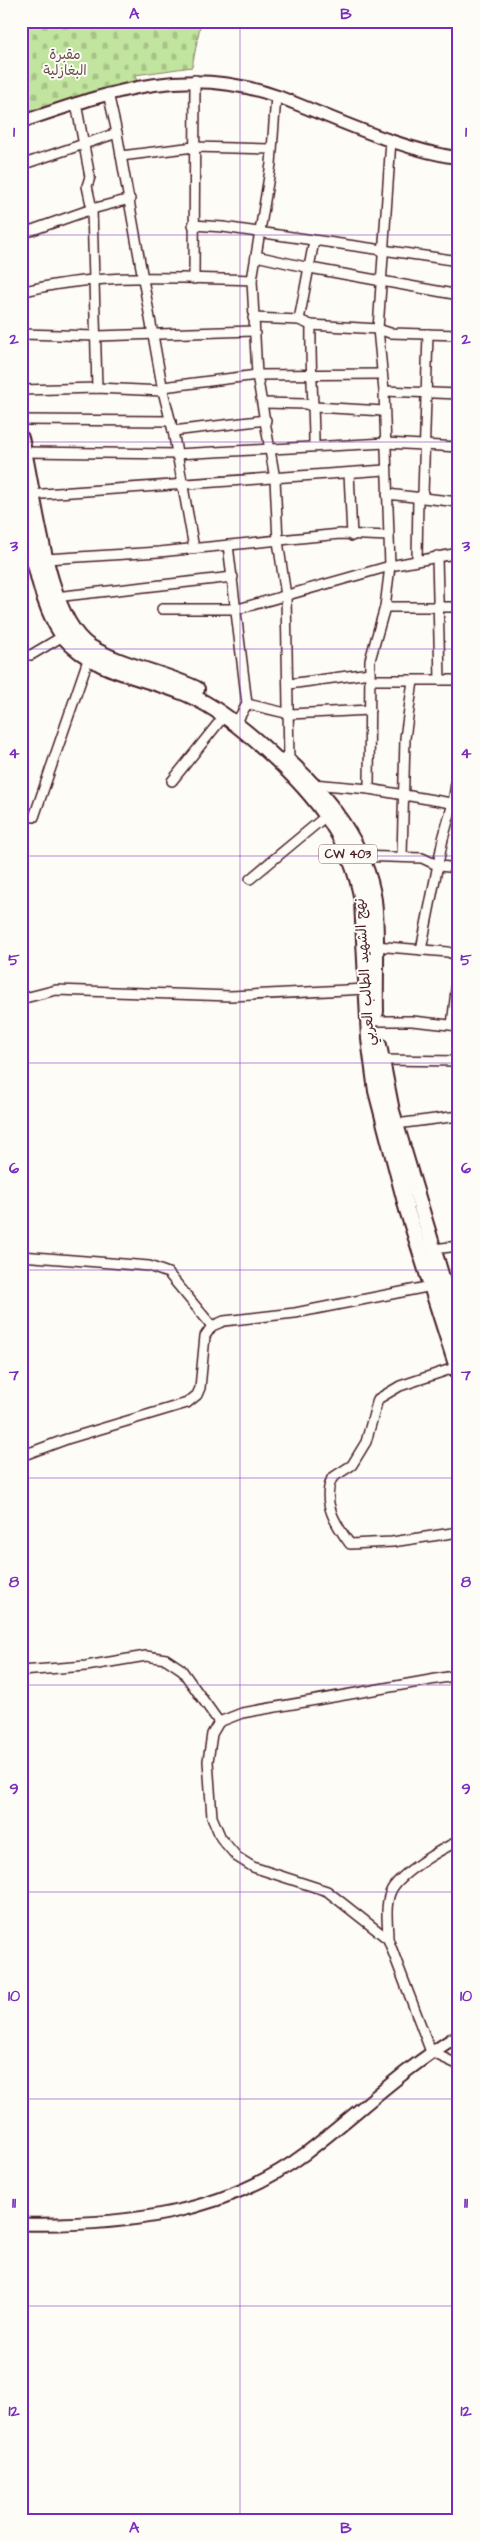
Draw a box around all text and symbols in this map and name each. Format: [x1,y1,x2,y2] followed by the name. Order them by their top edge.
[129,3,140,25] text: A
[340,3,352,25] text: B
[43,45,87,81] park label: مقبرة البغازلية
[13,121,16,143] text: 1
[465,121,468,143] text: 1
[8,328,19,350] text: 2
[460,328,471,350] text: 2
[9,535,19,557] text: 3
[461,535,471,557] text: 3
[9,742,20,764] text: 4
[461,742,472,764] text: 4
[319,844,377,864] road number: CW 403
[350,897,382,1046] street label: نهج الشهيد الطالب العربي
[8,949,20,971] text: 5
[460,949,472,971] text: 5
[9,1157,19,1179] text: 6
[461,1157,471,1179] text: 6
[8,1364,19,1386] text: 7
[460,1364,471,1386] text: 7
[9,1571,20,1593] text: 8
[461,1571,472,1593] text: 8
[9,1778,19,1800] text: 9
[461,1778,471,1800] text: 9
[8,1985,20,2007] text: 10
[460,1985,472,2007] text: 10
[12,2192,17,2214] text: 11
[464,2192,469,2214] text: 11
[8,2400,20,2422] text: 12
[460,2400,472,2422] text: 12
[129,2517,140,2539] text: A
[340,2517,352,2539] text: B

